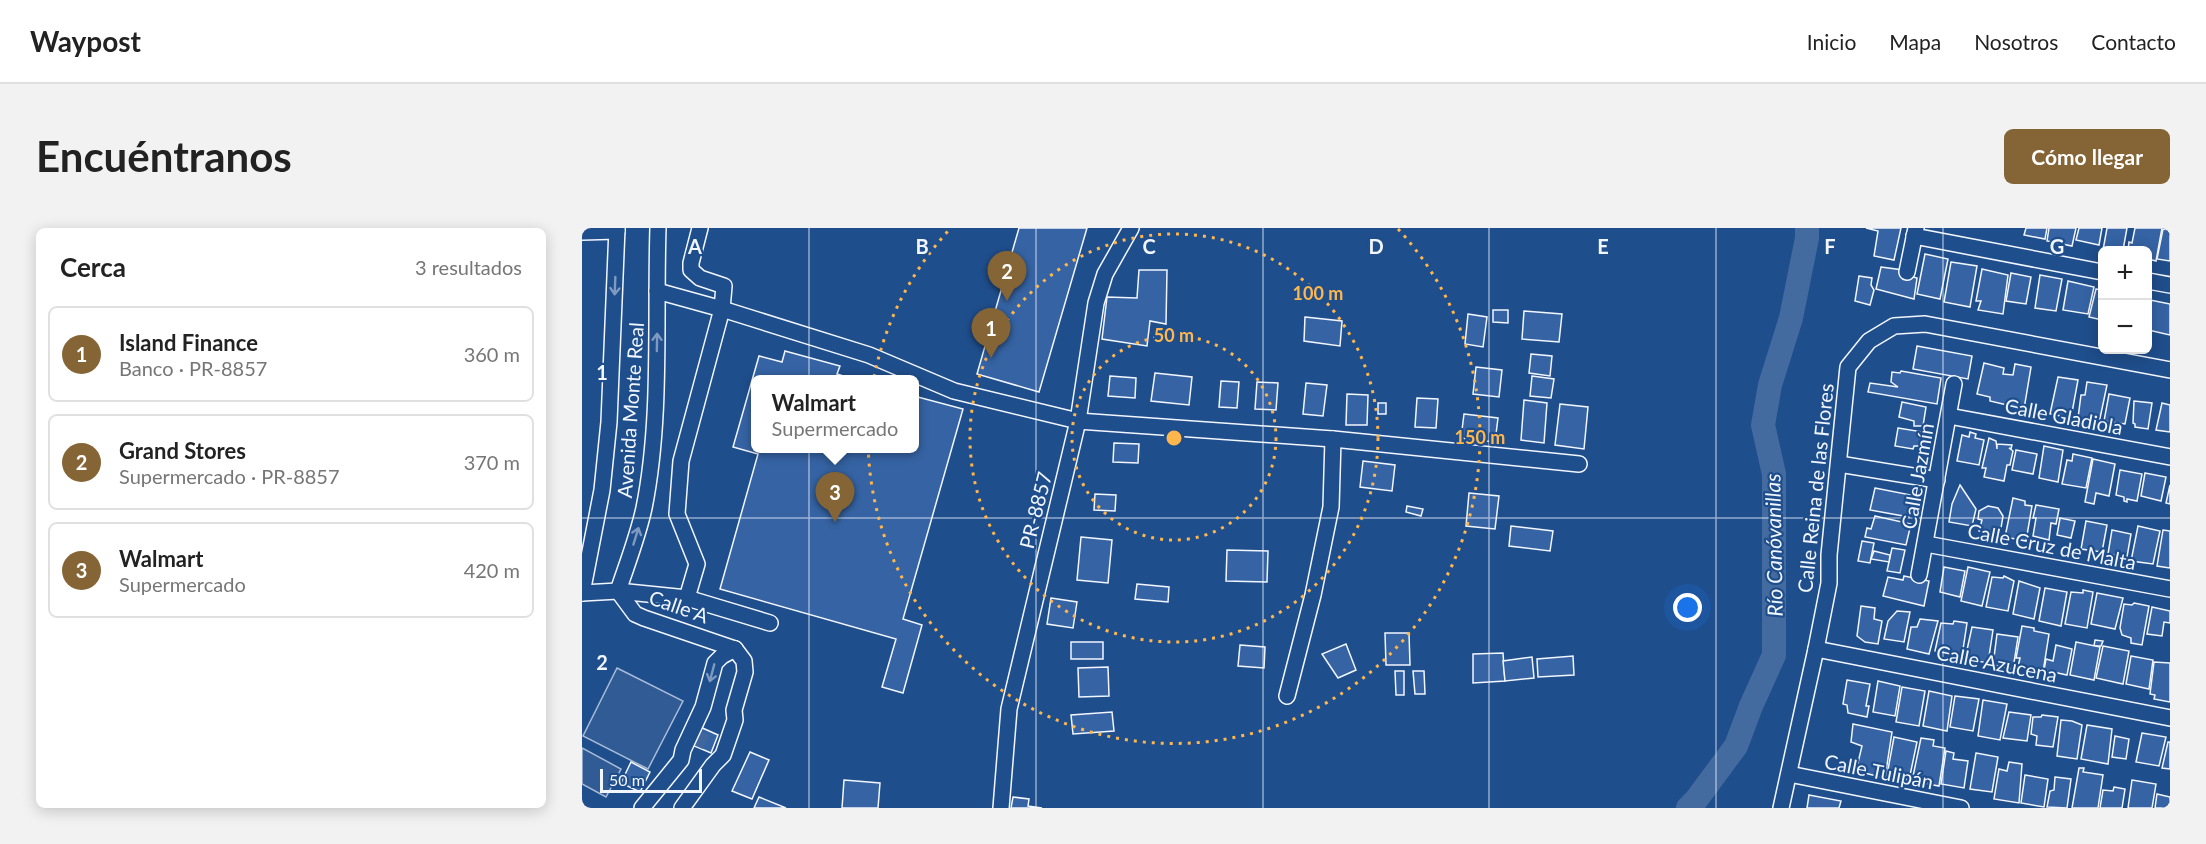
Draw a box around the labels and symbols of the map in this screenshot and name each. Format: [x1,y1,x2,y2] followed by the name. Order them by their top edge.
[687,234,702,258] text: A
[915,234,929,258] text: B
[1142,234,1156,258] text: C
[1368,234,1384,258] text: D
[1597,234,1609,258] text: E
[1824,234,1836,258] text: F
[2050,234,2064,258] text: G
[988,251,1026,301] pin: 2
[609,276,620,296] one-way arrow
[1293,282,1343,304] text: 100 m
[972,308,1010,358] pin: 1
[612,321,648,499] street label: Avenida Monte Real
[1154,324,1194,346] text: 50 m
[651,333,663,353] one-way arrow
[596,360,608,384] text: 1
[1792,382,1838,594] street label: Calle Reina de las Flores
[2003,393,2125,439] street label: Calle Gladiola
[1896,421,1938,531] street label: Calle Jazmín
[1455,426,1505,448] text: 150 m
[1164,428,1184,448] centre of rings
[1014,469,1056,551] street label: PR-8857
[816,472,854,522] pin: 3
[1759,473,1787,617] water label: Río Canóvanillas
[1966,518,2138,574] street label: Calle Cruz de Malta
[631,527,642,546] one-way arrow
[646,585,712,627] street label: Calle A
[1673,593,1702,622] your location
[1935,640,2059,686] street label: Calle Azucena
[596,650,608,674] text: 2
[706,663,718,682] one-way arrow
[1822,749,1936,793] street label: Calle Tulipán
[600,766,702,794] scale bar

